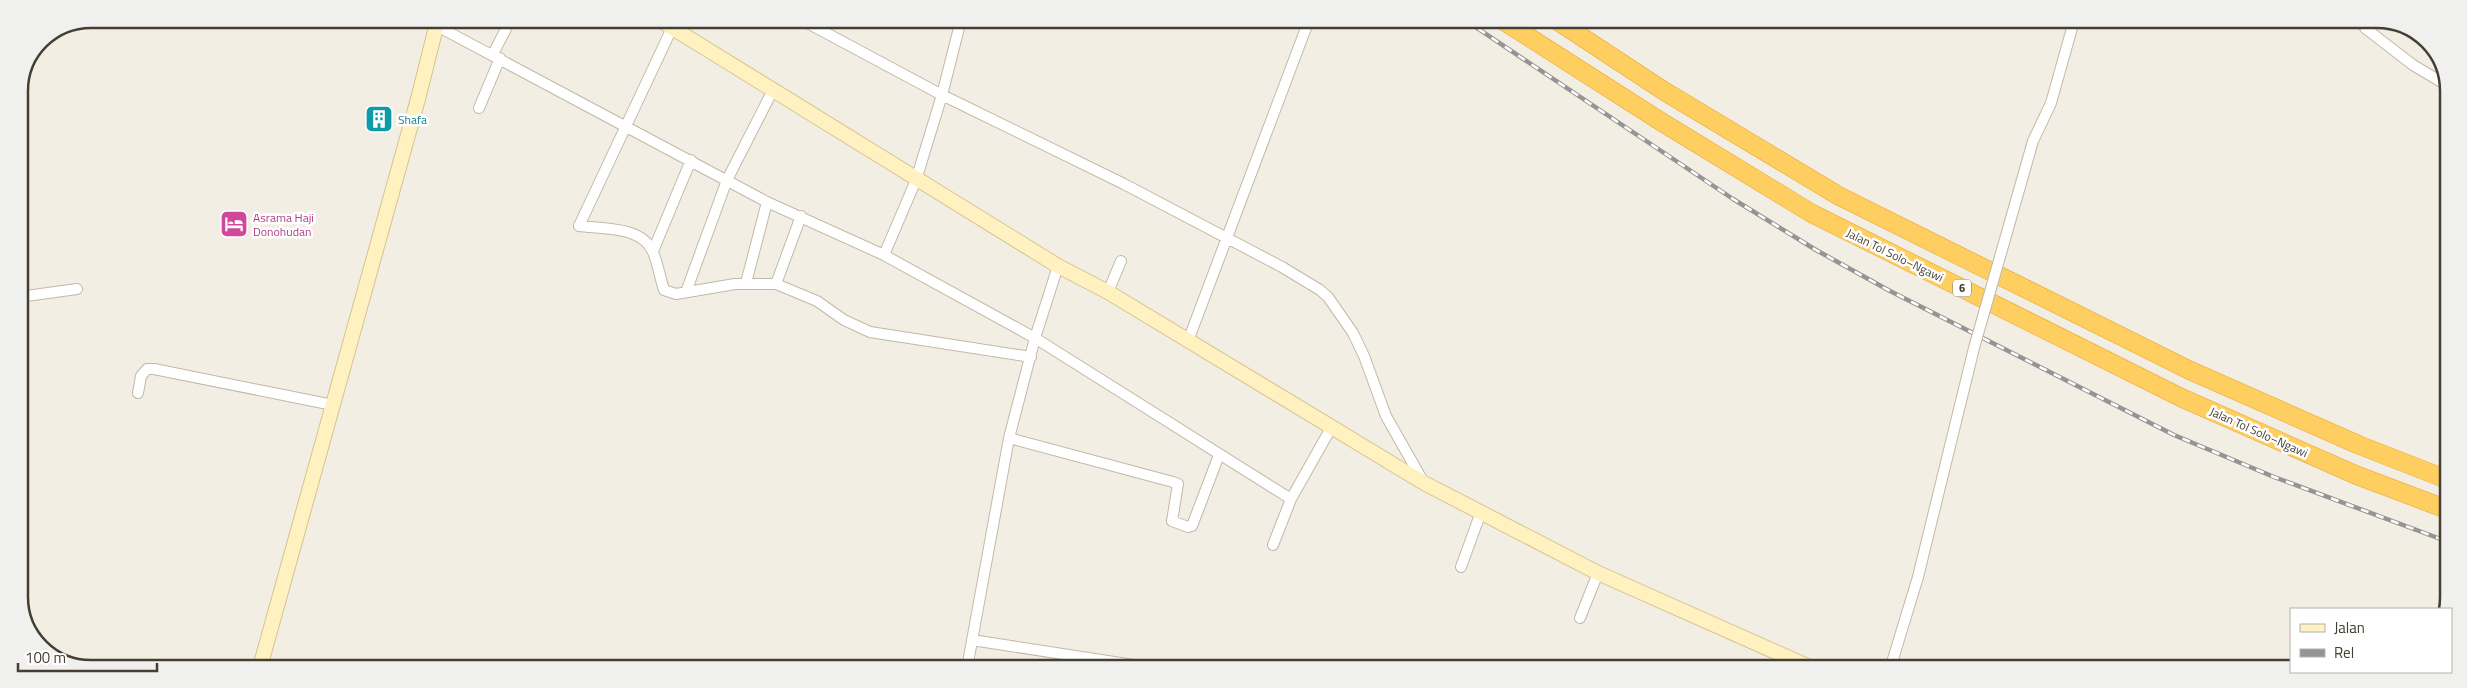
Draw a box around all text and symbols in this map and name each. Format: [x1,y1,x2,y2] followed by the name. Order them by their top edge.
[364,104,394,134] building icon: Shafa
[398,110,427,129] place label: Shafa
[253,208,314,241] place label: Asrama Haji Donohudan
[219,209,249,239] hotel icon: Asrama Haji Donohudan
[1843,223,1947,287] street label: Jalan Tol Solo–Ngawi
[1953,280,1971,296] road number: 6
[2207,402,2311,462] street label: Jalan Tol Solo–Ngawi
[2290,608,2452,673] legend
[2334,616,2365,639] text: Jalan
[18,640,156,672] scale bar
[2334,641,2354,664] text: Rel
[25,646,66,669] text: 100 m

